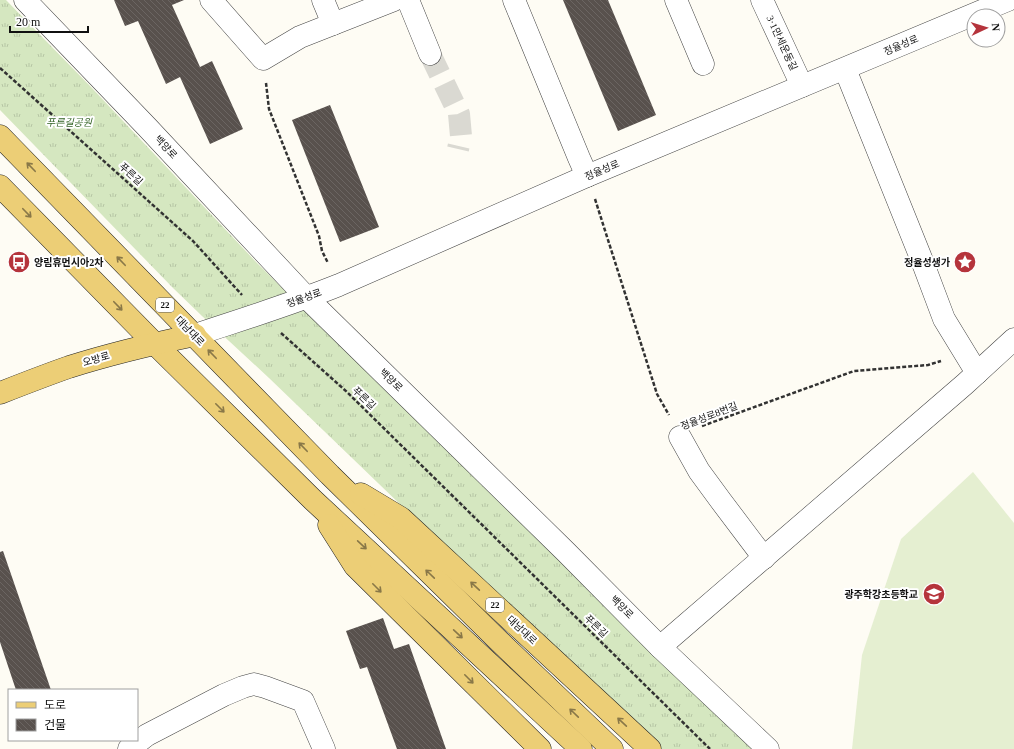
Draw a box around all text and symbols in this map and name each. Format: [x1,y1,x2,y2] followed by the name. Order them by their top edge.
[10,8,88,34] scale bar
[966,8,1006,48] north arrow
[764,14,800,72] street label: 3·1만세운동길
[16,15,41,29] text: 20 m
[990,23,1002,32] text: N
[882,33,920,57] street label: 정율성로
[46,117,93,128] park label: 푸른길공원
[153,133,179,161] street label: 백양로
[583,158,621,182] street label: 정율성로
[117,161,145,187] street label: 푸른길
[26,162,36,172] one-way arrow
[22,208,32,218] one-way arrow
[6,249,32,275] bus stop icon: 양림휴먼시아2차
[952,249,978,275] place icon: 정율성생가
[117,256,126,266] one-way arrow
[34,257,104,268] place label: 양림휴먼시아2차
[904,257,951,268] place label: 정율성생가
[285,287,323,309] street label: 정율성로
[156,298,174,312] road number: 22
[113,301,123,311] one-way arrow
[173,314,207,348] street label: 대남대로
[207,349,217,359] one-way arrow
[81,350,111,368] street label: 오방로
[377,366,405,394] street label: 백양로
[350,384,378,412] street label: 푸른길
[679,400,739,432] street label: 정율성로8번길
[215,403,225,413] one-way arrow
[298,442,307,452] one-way arrow
[357,541,367,550] one-way arrow
[425,569,435,579] one-way arrow
[921,581,947,607] school or university icon: 광주학강초등학교
[470,582,480,591] one-way arrow
[372,583,382,593] one-way arrow
[844,588,918,600] place label: 광주학강초등학교
[608,593,636,621] street label: 백양로
[486,598,504,612] road number: 22
[582,612,610,640] street label: 푸른길
[505,613,539,647] street label: 대남대로
[453,629,463,638] one-way arrow
[464,674,474,684] one-way arrow
[8,689,138,741] legend
[44,698,66,712] text: 도로
[569,708,579,717] one-way arrow
[44,718,66,732] text: 건물
[617,718,627,727] one-way arrow

